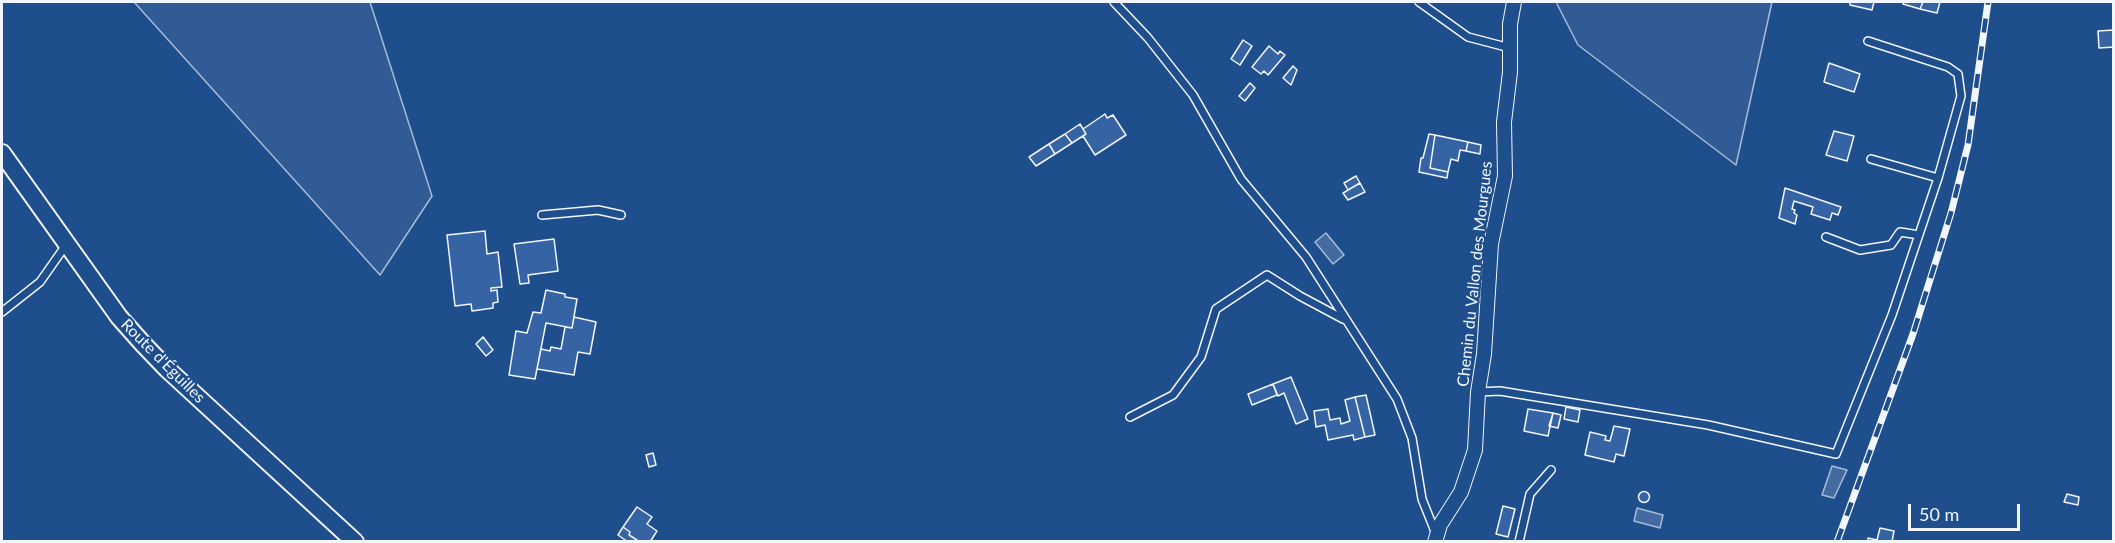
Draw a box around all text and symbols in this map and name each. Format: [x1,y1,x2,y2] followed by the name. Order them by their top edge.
[1454,160,1496,388] street label: Chemin du Vallon des Mourgues
[117,315,209,407] street label: Route d'Éguilles
[1911,492,2024,530] scale bar
[1919,503,1959,525] text: 50 m

